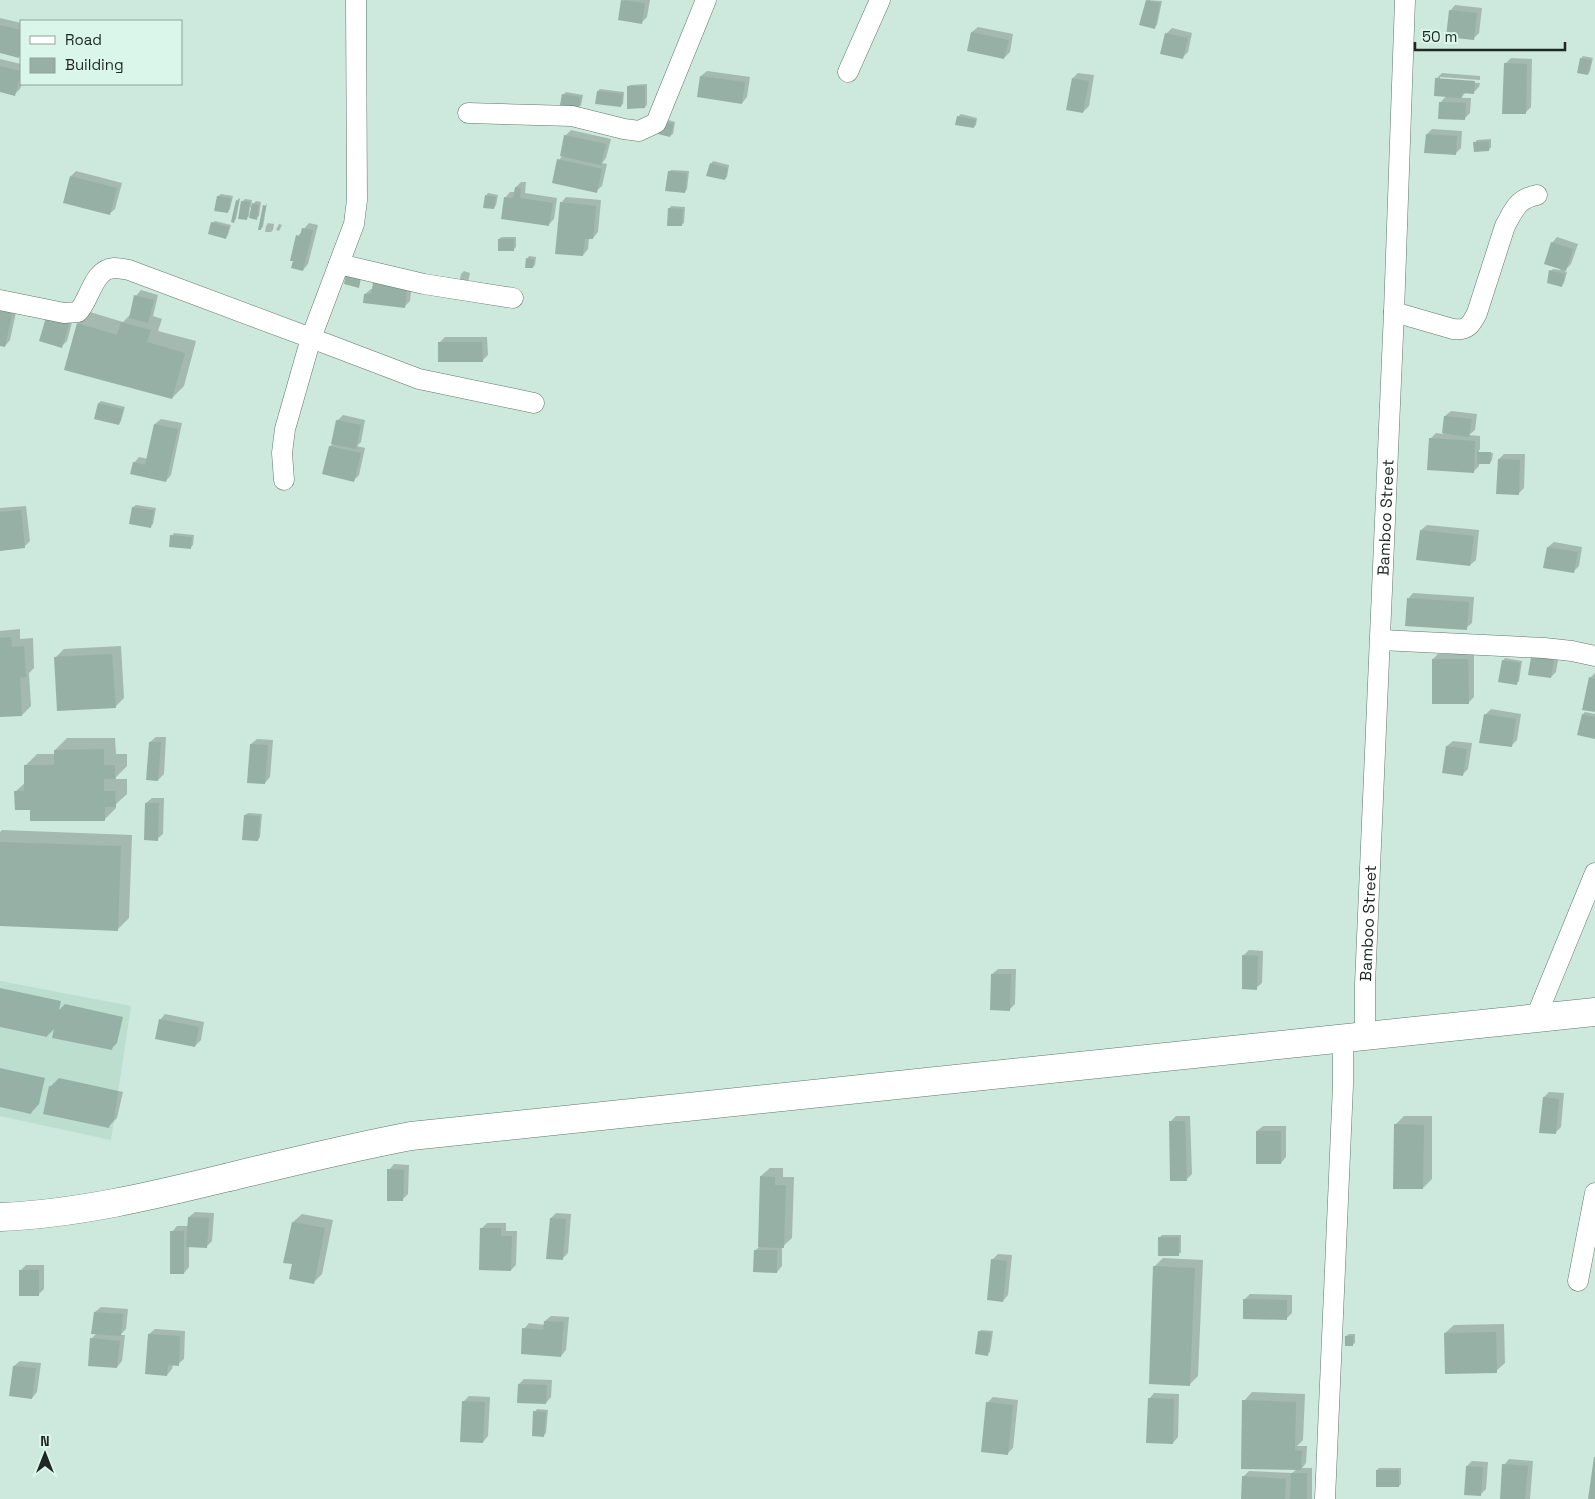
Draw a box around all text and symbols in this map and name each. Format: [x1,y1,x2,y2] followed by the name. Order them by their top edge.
[20,20,182,85] legend
[1415,20,1565,52] scale bar
[1422,27,1457,46] text: 50 m
[65,30,102,49] text: Road
[65,55,124,74] text: Building
[1372,459,1398,576] street label: Bamboo Street
[1355,864,1381,982] street label: Bamboo Street
[20,1429,70,1479] north arrow
[40,1432,50,1450] text: N

